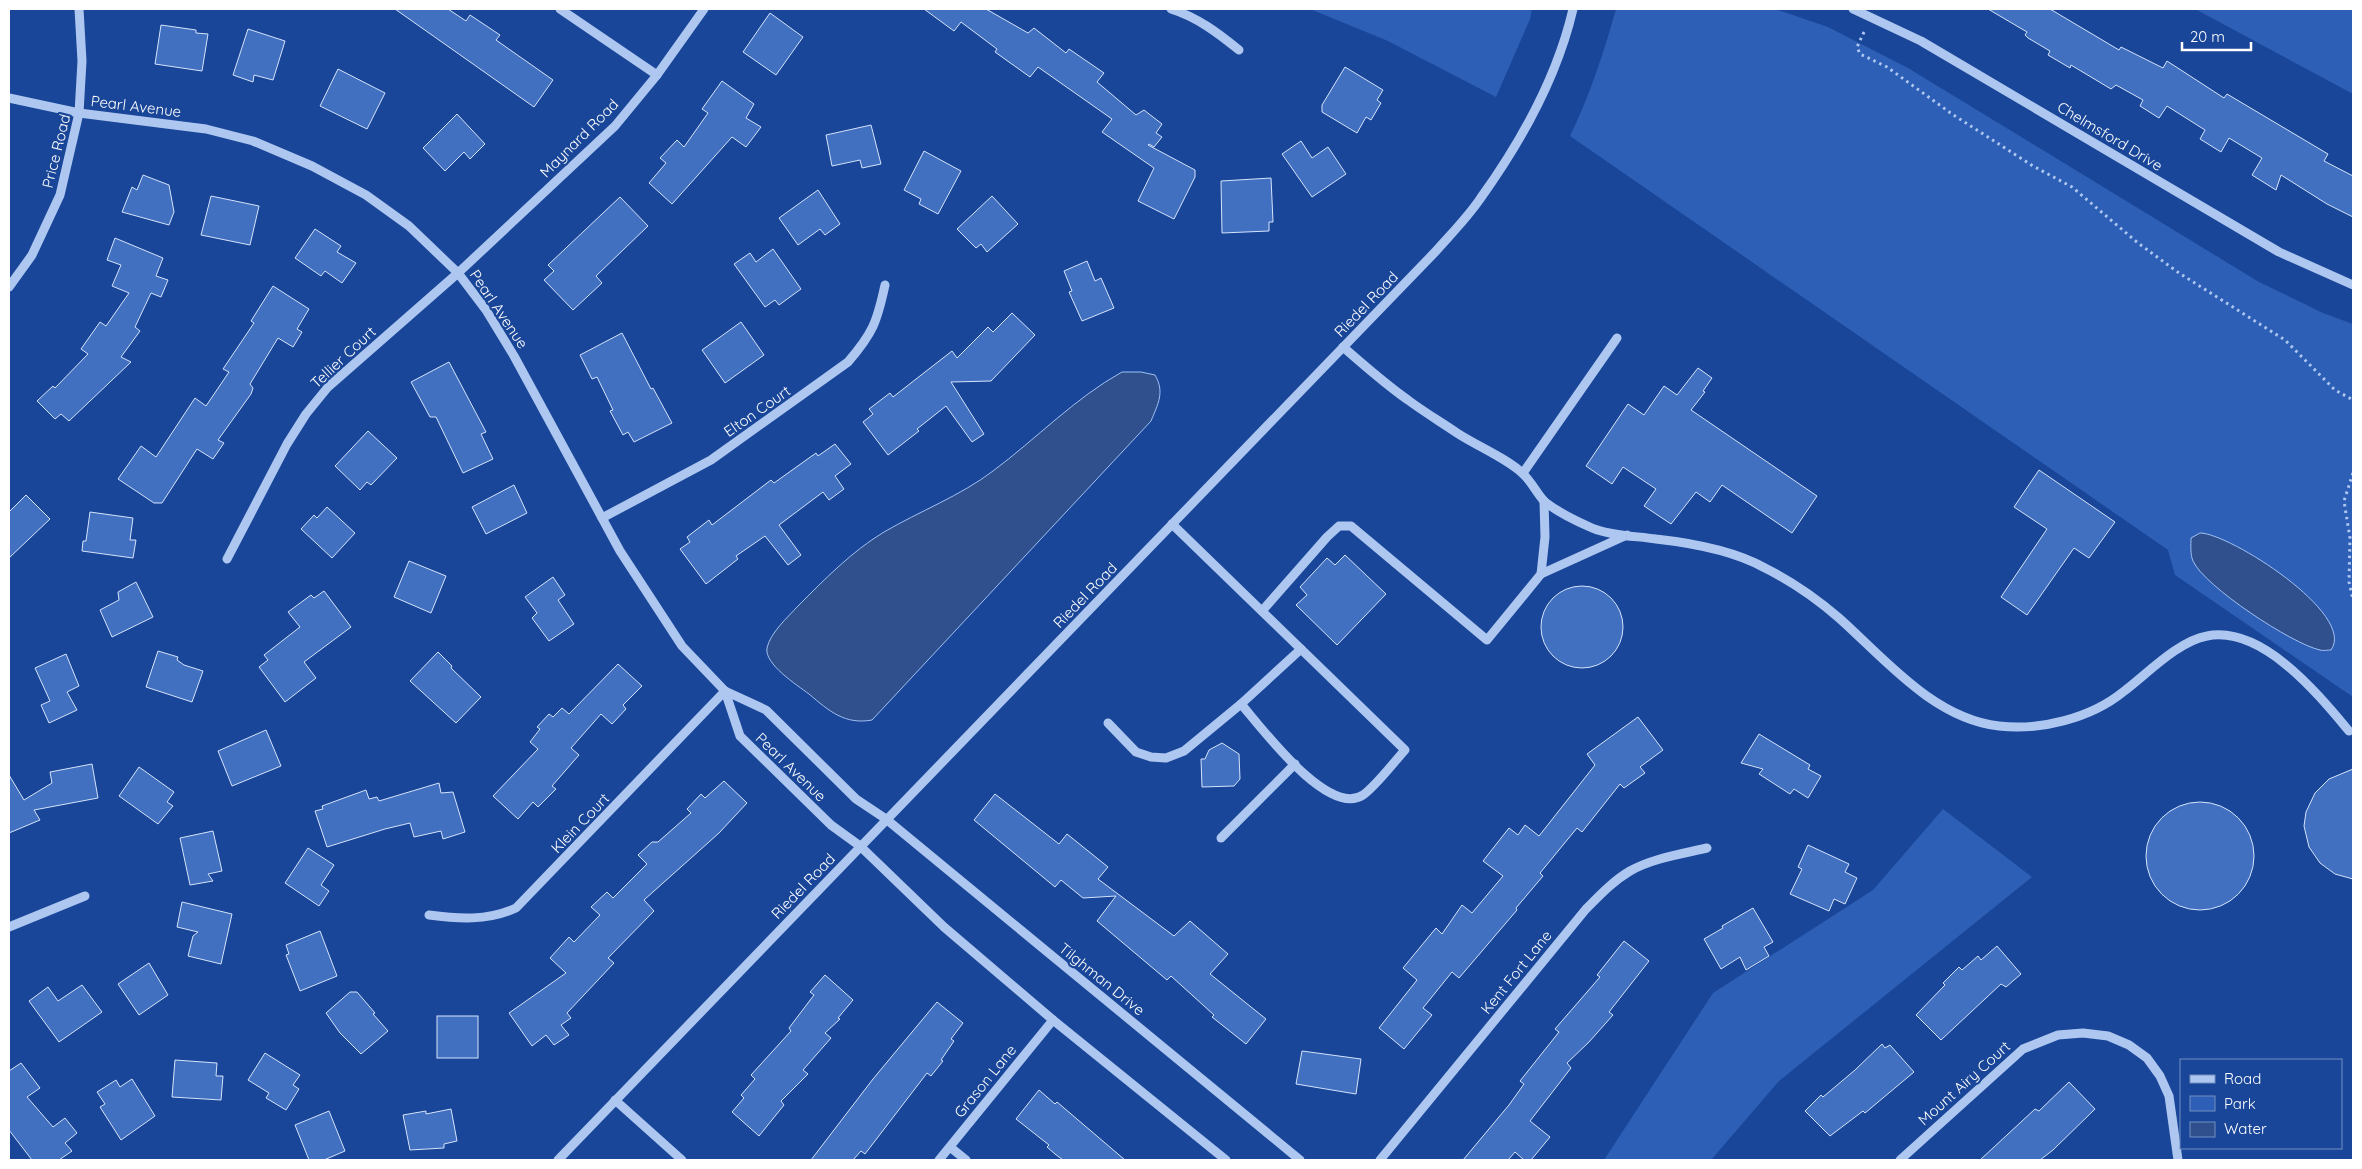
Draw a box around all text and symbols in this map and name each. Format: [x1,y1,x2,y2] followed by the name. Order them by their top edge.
[2182,20,2251,52] scale bar
[2190,27,2225,46] text: 20 m
[90,91,182,121] street label: Pearl Avenue
[536,95,622,181] street label: Maynard Road
[2054,97,2166,175] street label: Chelmsford Drive
[38,112,74,190] street label: Price Road
[466,266,532,352] street label: Pearl Avenue
[1330,267,1402,341] street label: Riedel Road
[306,322,380,392] street label: Tellier Court
[720,381,794,441] street label: Elton Court
[1049,558,1121,632] street label: Riedel Road
[752,729,830,805] street label: Pearl Avenue
[547,789,613,857] street label: Klein Court
[767,849,839,923] street label: Riedel Road
[1476,926,1556,1018] street label: Kent Fort Lane
[1055,939,1149,1019] street label: Tilghman Drive
[1914,1037,2014,1129] street label: Mount Airy Court
[950,1041,1020,1121] street label: Grason Lane
[2180,1059,2342,1149] legend
[2224,1069,2261,1088] text: Road
[2224,1094,2256,1113] text: Park
[2224,1119,2267,1138] text: Water

